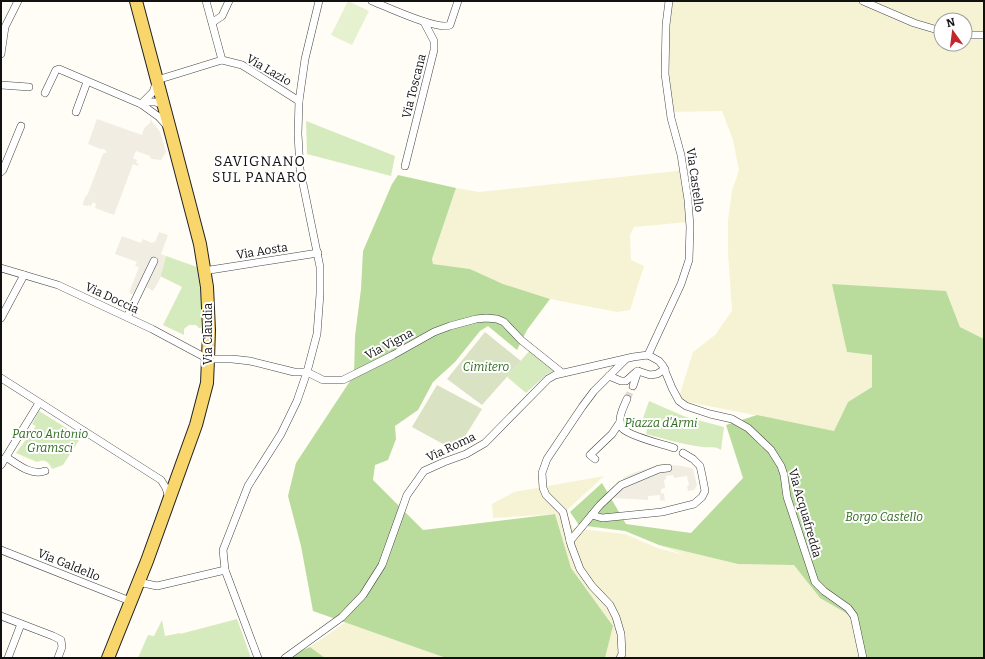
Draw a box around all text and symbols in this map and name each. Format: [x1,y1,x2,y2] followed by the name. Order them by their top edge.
[933,12,973,52] north arrow
[945,15,957,30] text: N
[244,52,294,88] street label: Via Lazio
[399,52,429,120] street label: Via Toscana
[684,147,706,213] street label: Via Castello
[212,153,308,186] district label: SAVIGNANO SUL PANARO
[235,240,289,262] street label: Via Aosta
[83,280,141,317] street label: Via Doccia
[201,303,215,365] street label: Via Claudia
[363,325,416,362] street label: Via Vigna
[463,360,509,374] park label: Cimitero
[624,416,698,430] park label: Piazza d'Armi
[12,427,88,455] park label: Parco Antonio Gramsci
[424,429,478,464] street label: Via Roma
[786,467,825,559] street label: Via Acquafredda
[845,510,923,524] park label: Borgo Castello
[36,546,102,584] street label: Via Galdello

